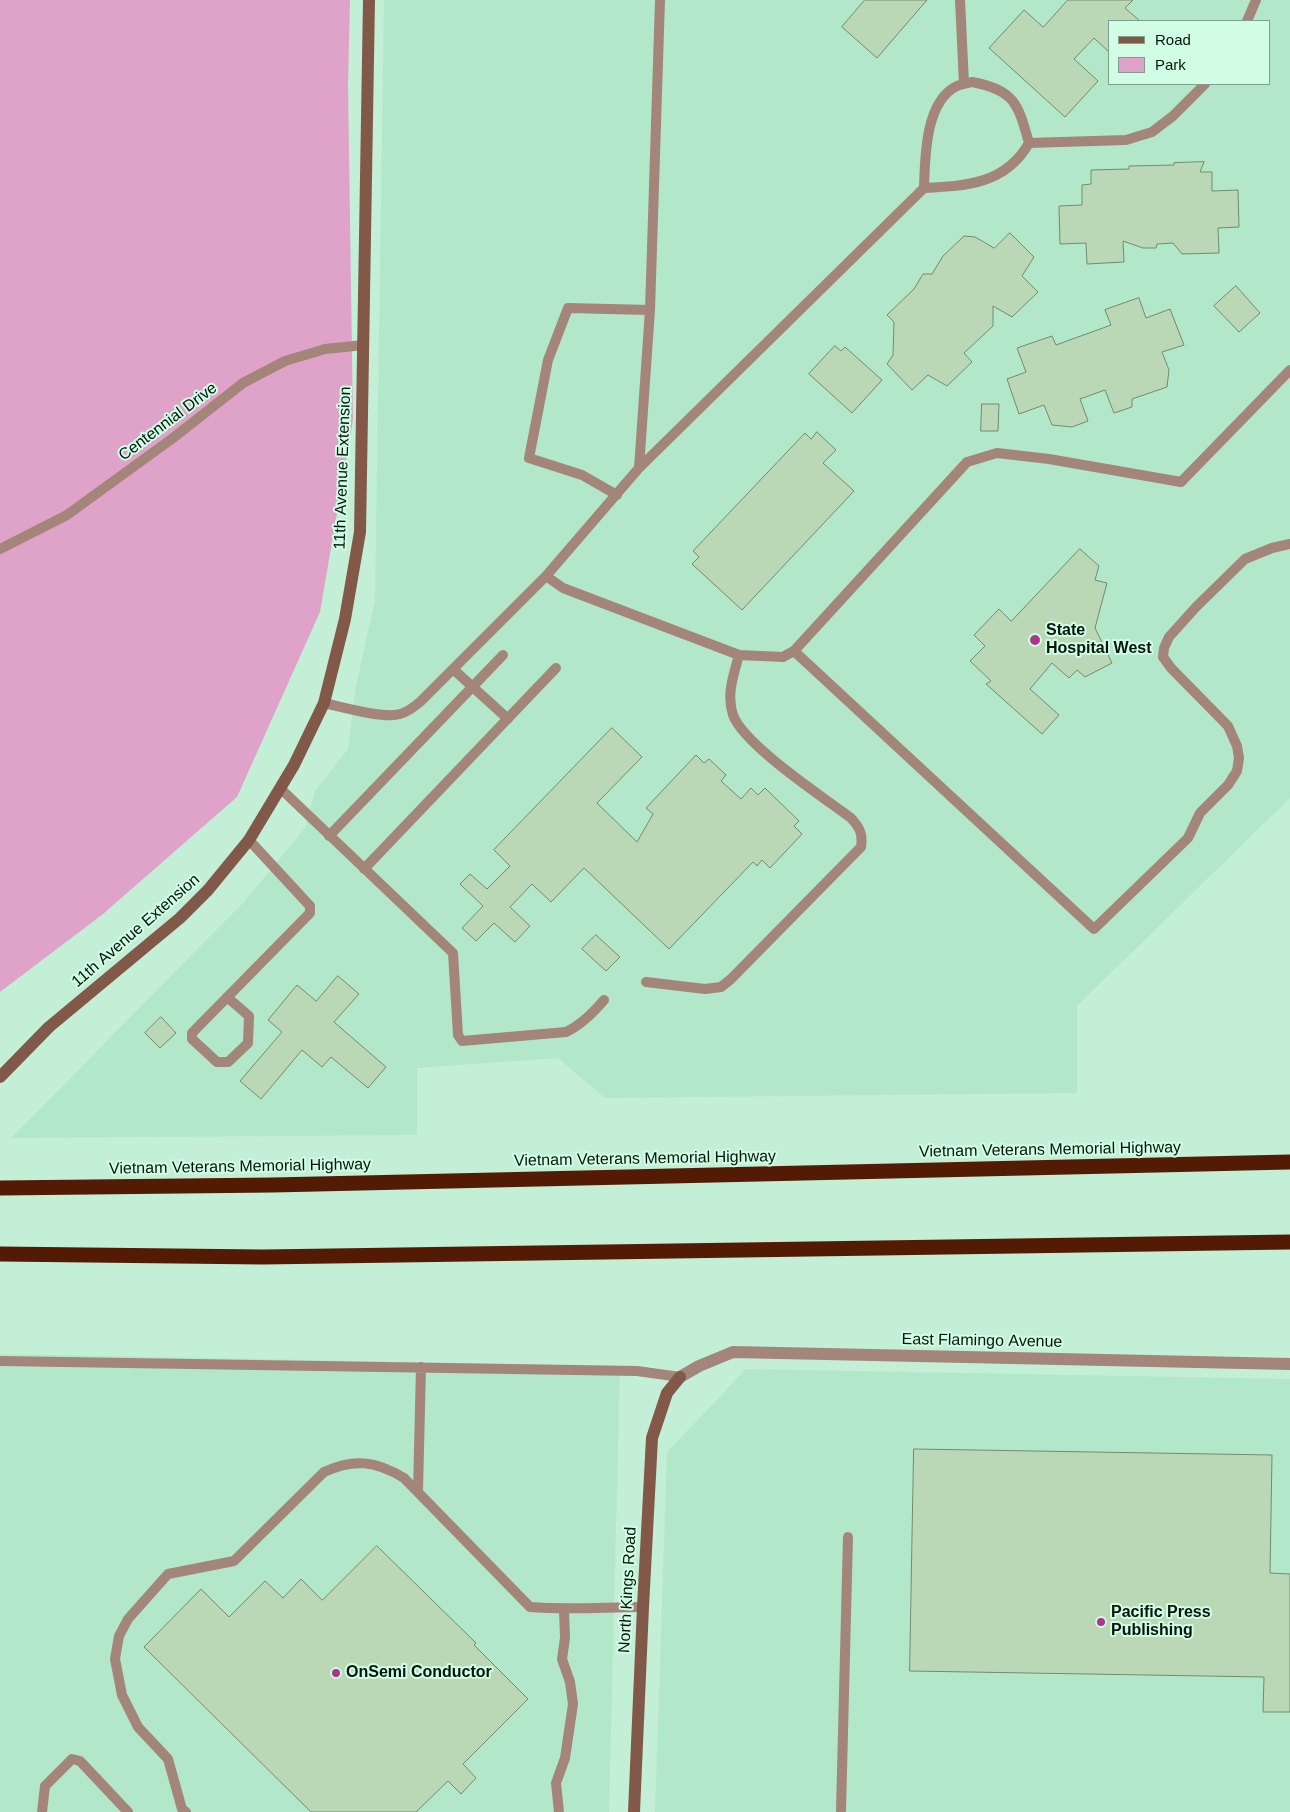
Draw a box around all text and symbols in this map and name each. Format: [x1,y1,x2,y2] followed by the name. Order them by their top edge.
[1108,20,1270,85] legend
[1155,31,1191,48] text: Road
[1155,56,1186,73] text: Park
[115,379,221,465] street label: Centennial Drive
[331,386,355,550] street label: 11th Avenue Extension
[1046,621,1152,659] place label: State Hospital West
[1028,633,1042,647] marker: State Hospital West
[68,870,204,992] street label: 11th Avenue Extension
[919,1138,1181,1162] street label: Vietnam Veterans Memorial Highway
[514,1147,776,1171] street label: Vietnam Veterans Memorial Highway
[109,1155,371,1179] street label: Vietnam Veterans Memorial Highway
[902,1330,1062,1352] street label: East Flamingo Avenue
[615,1526,641,1654] street label: North Kings Road
[1111,1603,1211,1641] place label: Pacific Press Publishing
[1095,1616,1107,1628] marker: Pacific Press Publishing
[346,1663,492,1683] place label: OnSemi Conductor
[330,1667,342,1679] marker: OnSemi Conductor

